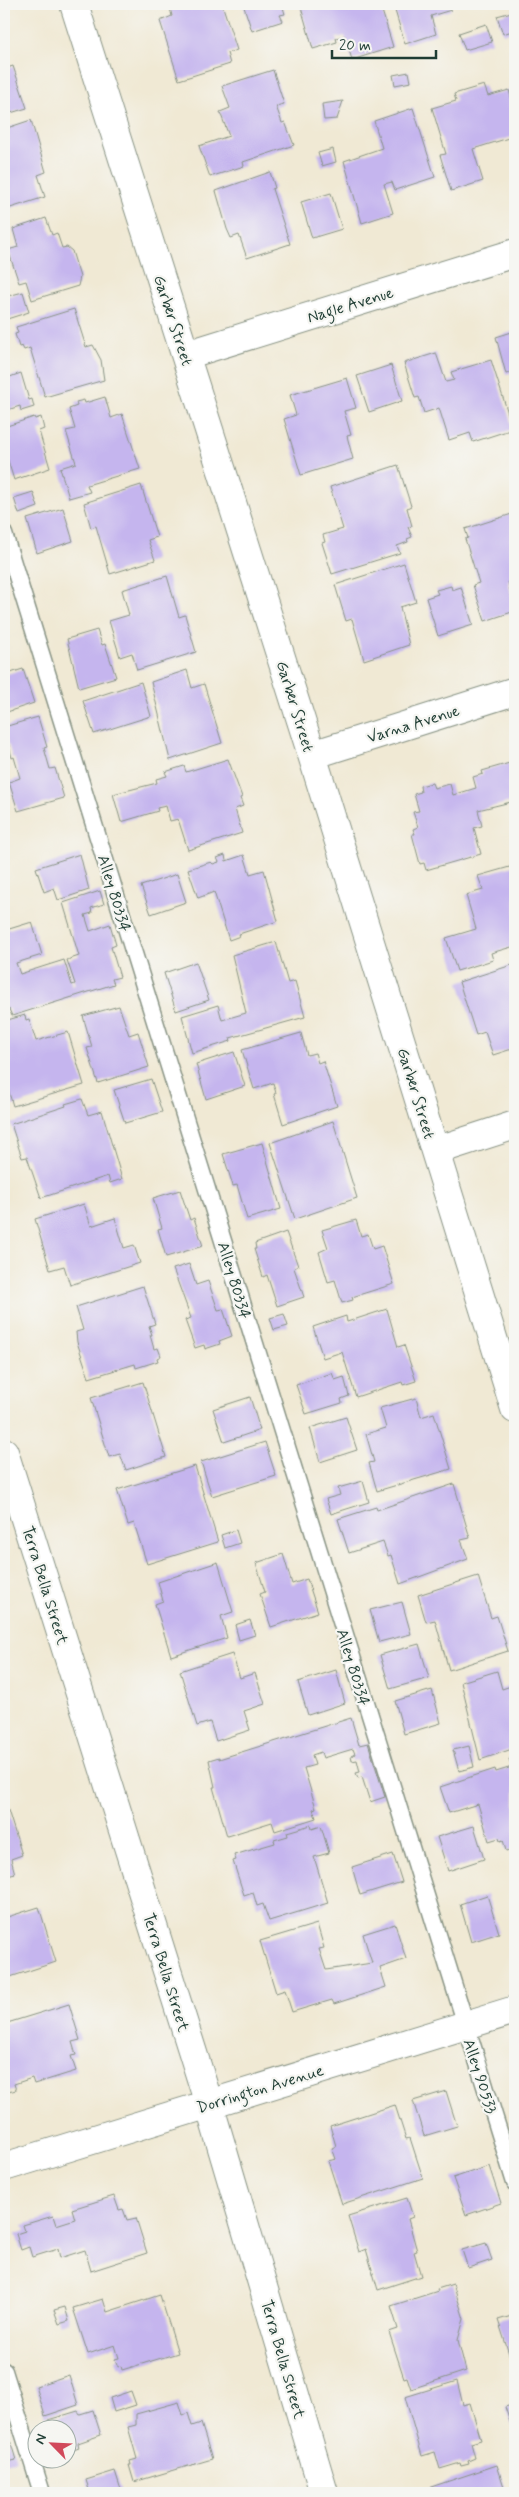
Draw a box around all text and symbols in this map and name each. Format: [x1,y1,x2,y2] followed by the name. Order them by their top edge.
[332,28,435,60] scale bar
[339,36,371,56] text: 20 m
[148,272,197,369] street label: Garber Street
[305,282,397,329] street label: Nagle Avenue
[271,658,318,755] street label: Garber Street
[365,700,463,748] street label: Varna Avenue
[92,852,135,935] street label: Alley 80334
[392,1045,439,1142] street label: Garber Street
[212,1239,255,1322] street label: Alley 80334
[17,1523,73,1648] street label: Terra Bella Street
[331,1626,374,1709] street label: Alley 80334
[138,1910,194,2035] street label: Terra Bella Street
[458,2036,502,2117] street label: Alley 90533
[194,2060,327,2120] street label: Dorrington Avenue
[255,2297,310,2422] street label: Terra Bella Street
[28,2420,78,2470] north arrow
[31,2431,51,2447] text: N

